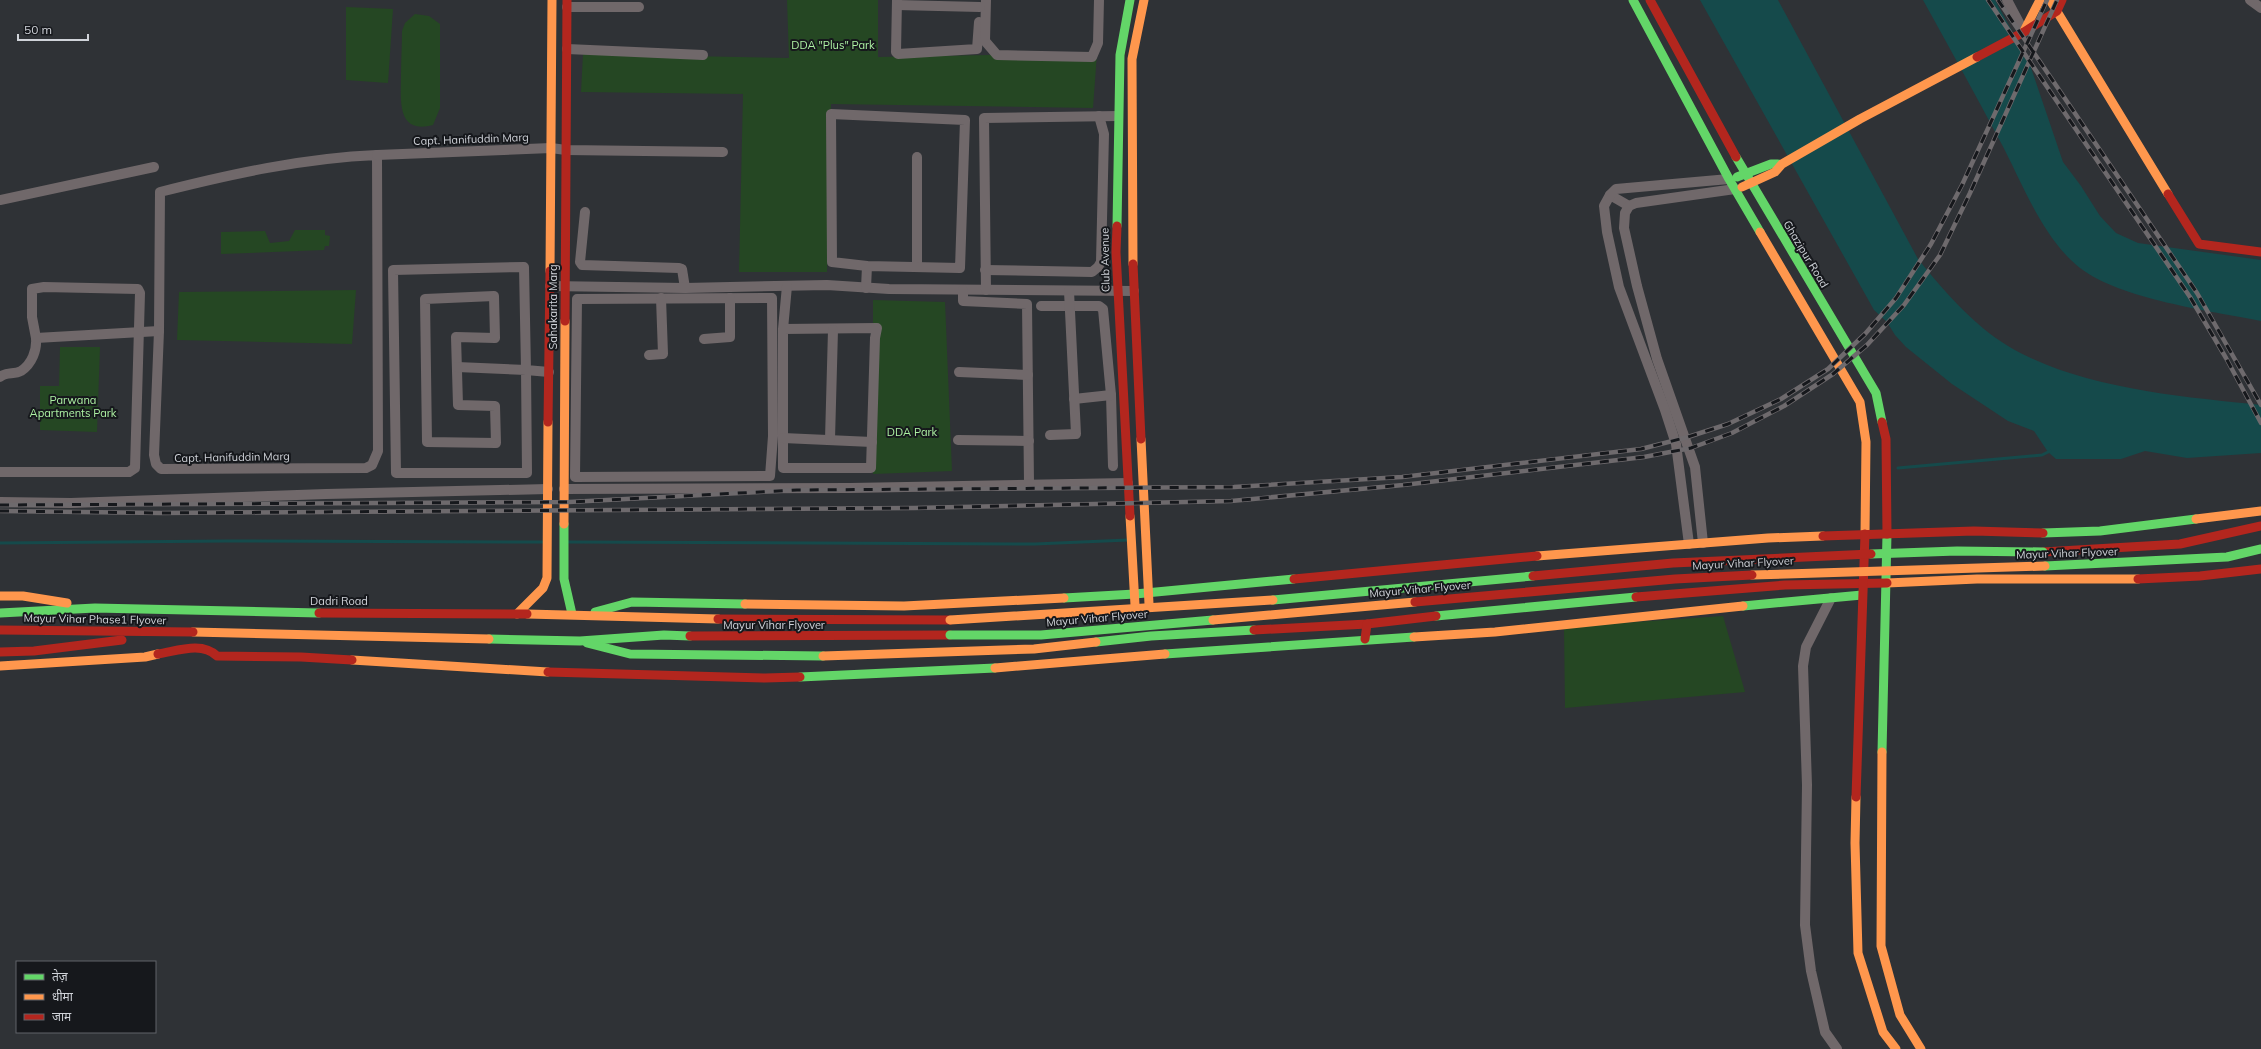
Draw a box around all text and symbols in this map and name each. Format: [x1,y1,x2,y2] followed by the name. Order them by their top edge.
[18,16,88,42] scale bar
[24,22,52,37] text: 50 m
[791,38,875,52] park label: DDA "Plus" Park
[413,130,529,148] street label: Capt. Hanifuddin Marg
[1780,218,1832,290] street label: Ghazipur Road
[1097,228,1113,292] street label: Club Avenue
[546,264,560,350] street label: Sahakarita Marg
[30,393,117,420] park label: Parwana Apartments Park
[887,425,938,439] park label: DDA Park
[174,449,290,465] street label: Capt. Hanifuddin Marg
[2016,544,2118,562] street label: Mayur Vihar Flyover
[1692,553,1794,573] street label: Mayur Vihar Flyover
[1369,578,1471,600] street label: Mayur Vihar Flyover
[310,594,368,608] street label: Dadri Road
[1046,607,1148,629] street label: Mayur Vihar Flyover
[23,611,167,627] street label: Mayur Vihar Phase1 Flyover
[723,618,825,632] street label: Mayur Vihar Flyover
[16,961,156,1033] legend
[52,969,69,984] text: तेज़
[52,989,74,1004] text: धीमा
[52,1009,72,1024] text: जाम

